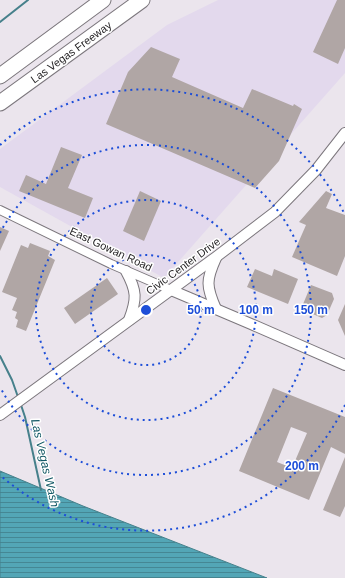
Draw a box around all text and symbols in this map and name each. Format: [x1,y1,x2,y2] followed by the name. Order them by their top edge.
[28,18,114,85] street label: Las Vegas Freeway
[68,225,154,273] street label: East Gowan Road
[144,235,222,297] street label: Civic Center Drive
[139,303,153,317] centre of rings
[187,303,215,317] text: 50 m
[239,303,273,317] text: 100 m
[294,303,328,317] text: 150 m
[28,418,62,509] water label: Las Vegas Wash
[285,459,319,473] text: 200 m

